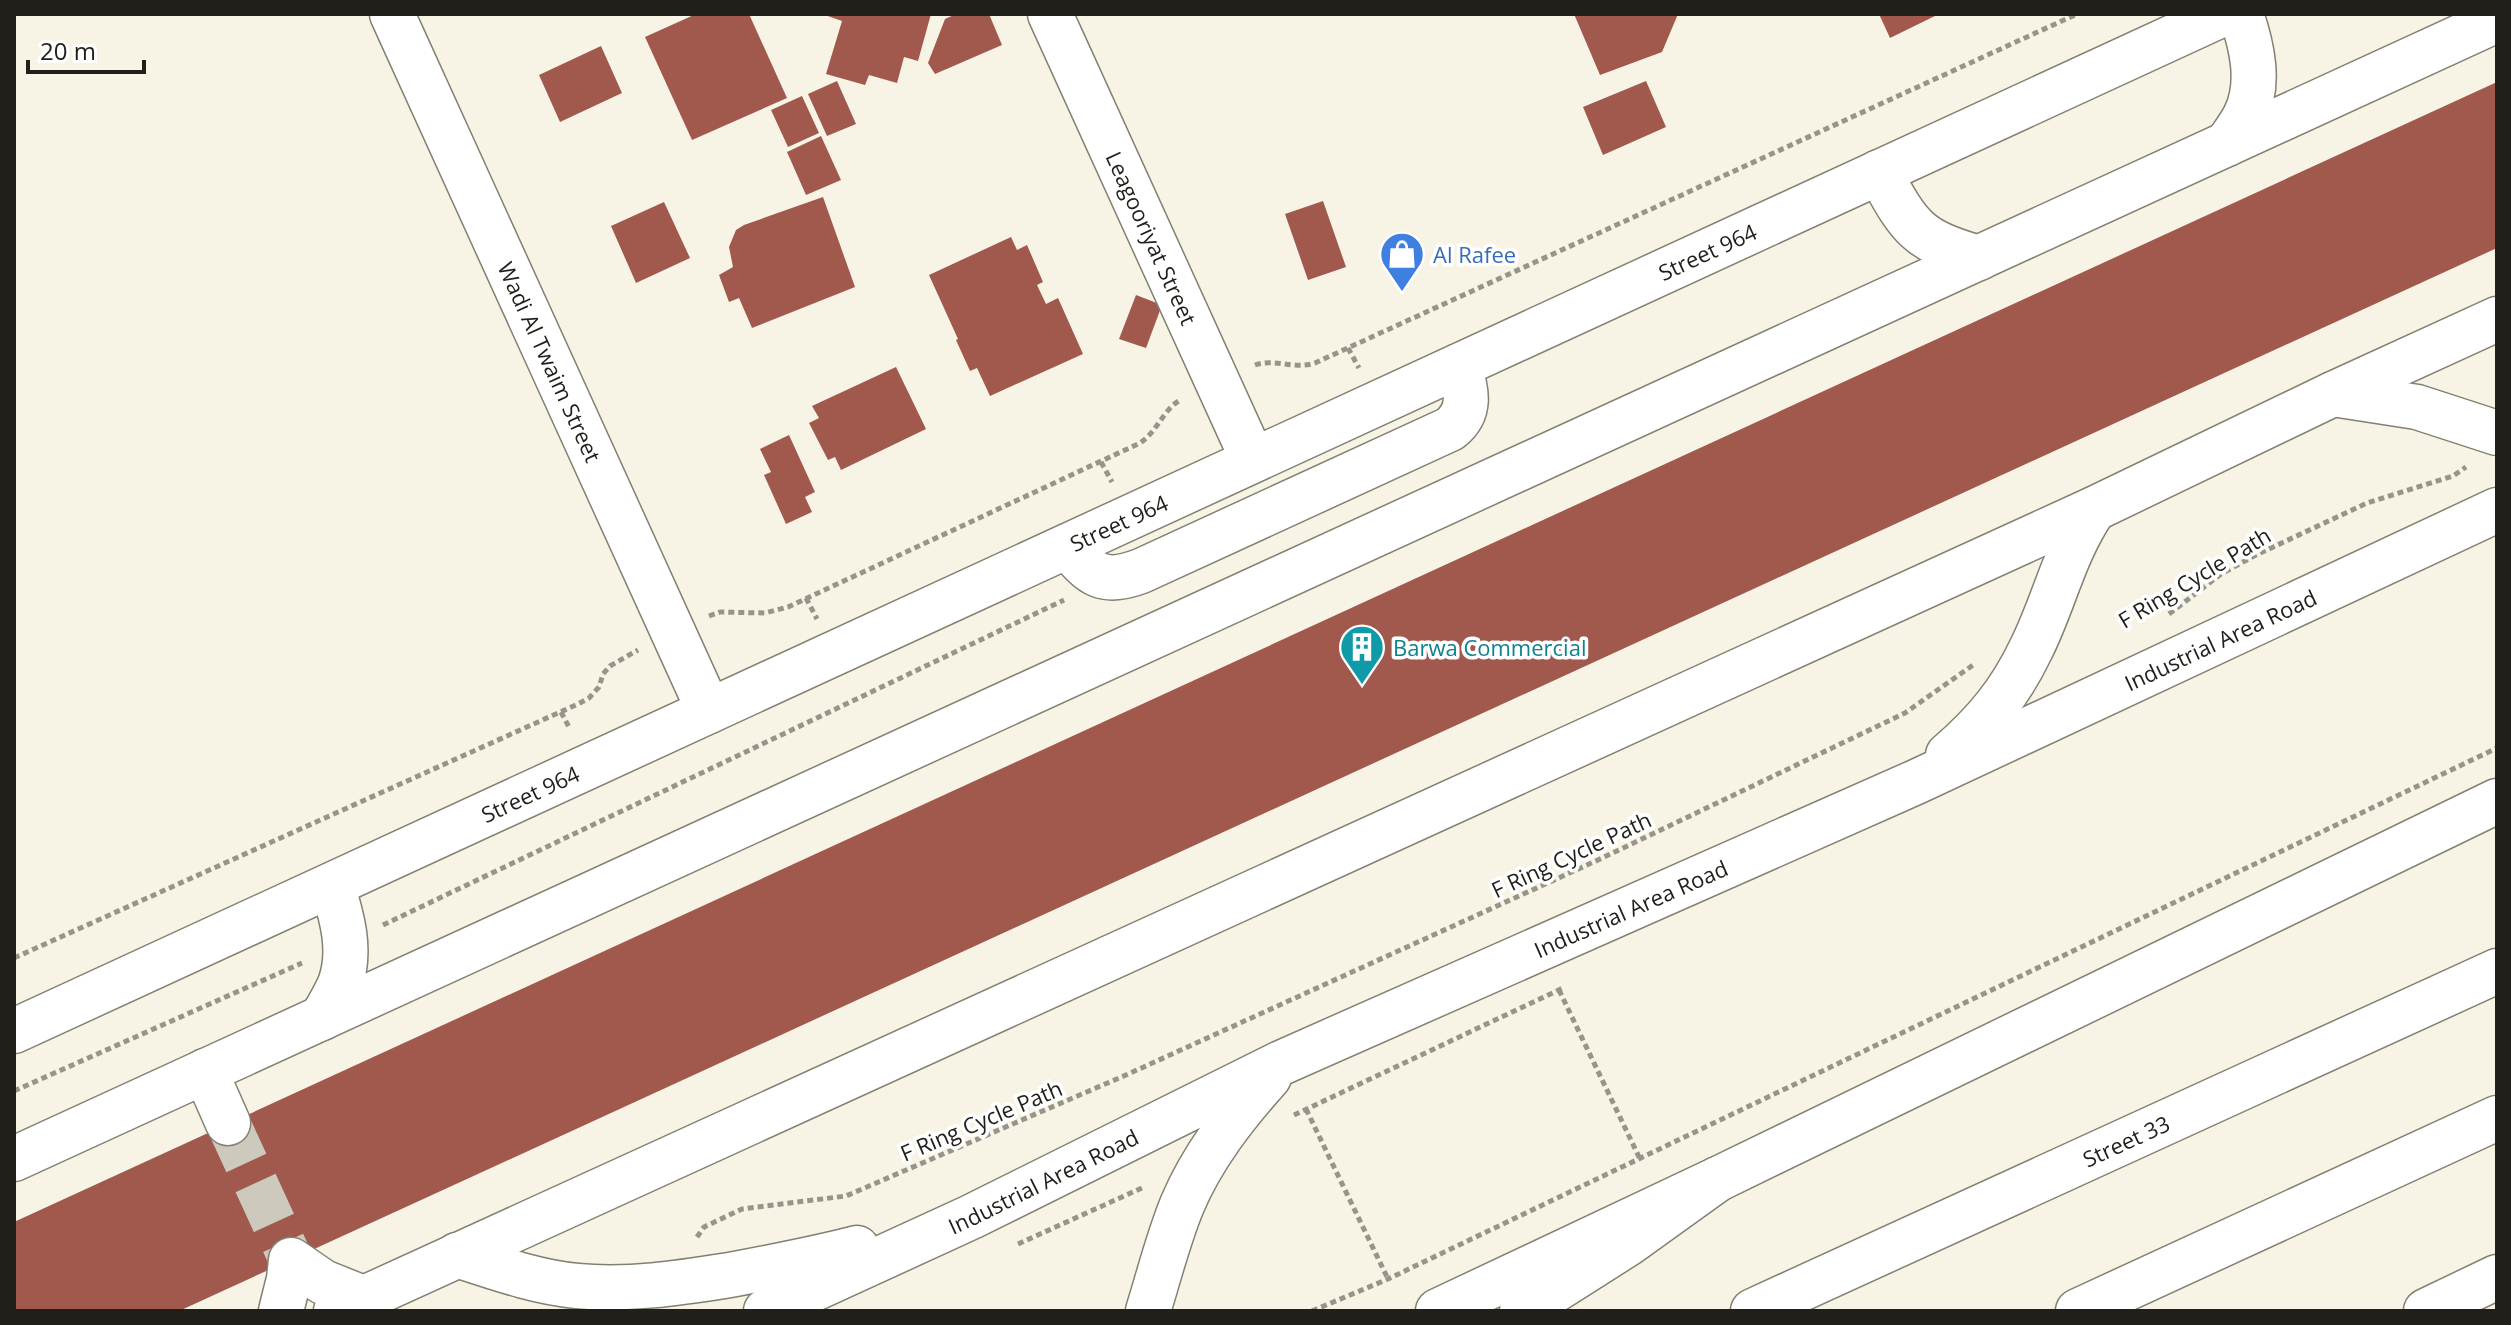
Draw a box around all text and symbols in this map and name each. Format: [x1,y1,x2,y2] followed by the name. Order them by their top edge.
[28,24,144,74] scale bar
[40,34,96,67] text: 20 m
[1099,146,1204,330] street label: Leagooriyat Street
[1653,216,1761,287] street label: Street 964
[1378,230,1426,293] shop icon: Al Rafee
[1433,239,1516,269] place label: Al Rafee
[492,257,609,467] street label: Wadi Al Twaim Street
[1065,487,1173,558] street label: Street 964
[2112,520,2276,634] street label: F Ring Cycle Path
[2119,582,2321,697] street label: Industrial Area Road
[1338,623,1386,686] building icon: Barwa Commercial
[1393,632,1586,662] place label: Barwa Commercial
[476,758,584,829] street label: Street 964
[1486,804,1656,904] street label: F Ring Cycle Path
[1529,852,1732,964] street label: Industrial Area Road
[895,1072,1067,1168] street label: F Ring Cycle Path
[2078,1108,2174,1173] street label: Street 33
[943,1121,1143,1241] street label: Industrial Area Road

